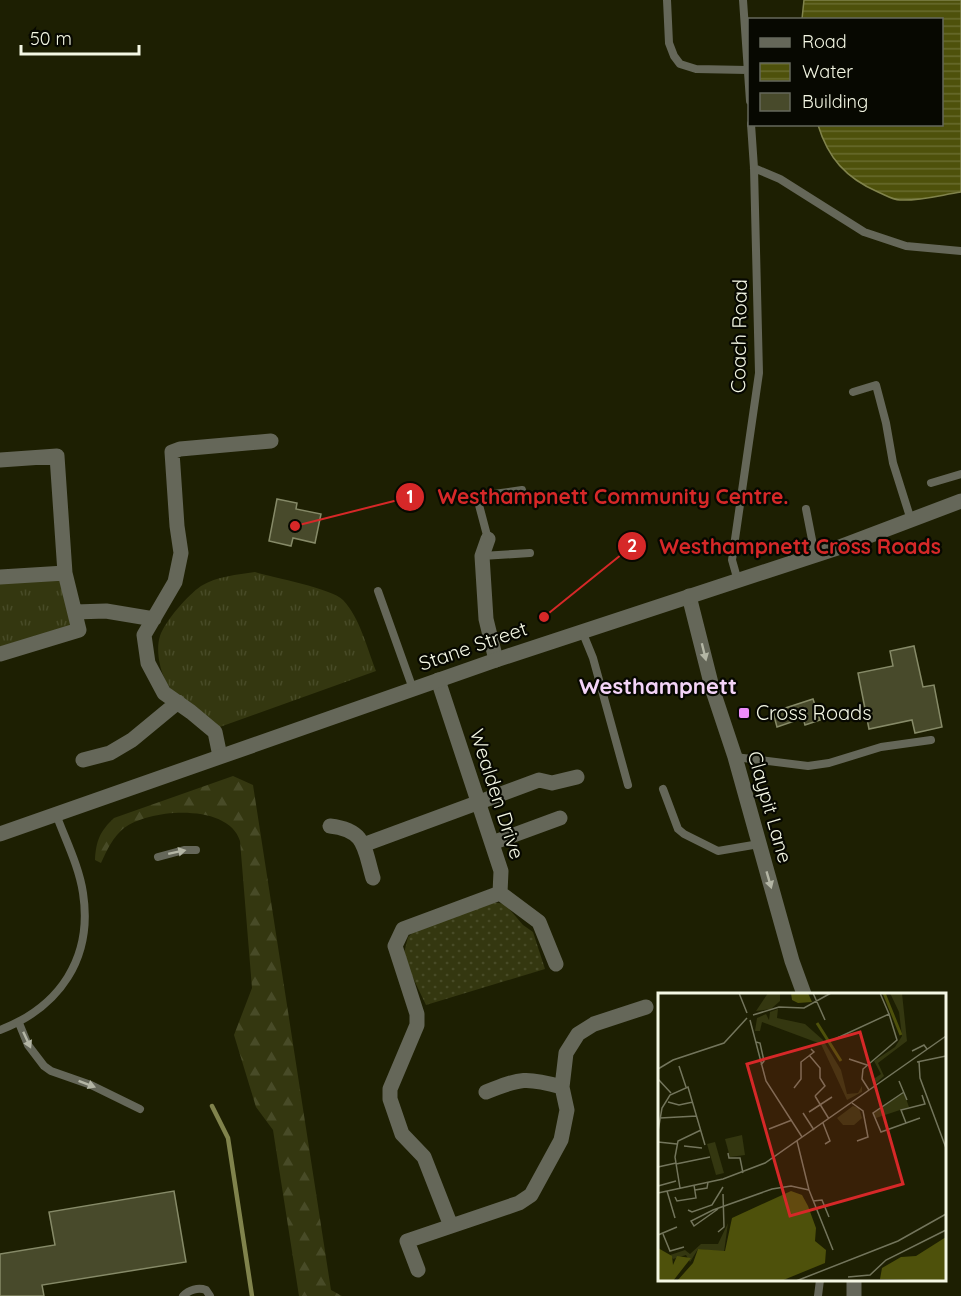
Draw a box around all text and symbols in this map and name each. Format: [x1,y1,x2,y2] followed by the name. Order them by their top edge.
[21,18,140,56] scale bar
[748,18,943,126] legend
[30,27,72,50] text: 50 m
[802,30,847,53] text: Road
[802,60,853,83] text: Water
[802,90,868,113] text: Building
[725,279,752,393] street label: Coach Road
[395,477,800,516] callout: Westhampnett Community Centre.
[437,483,789,509] text: Westhampnett Community Centre.
[406,485,414,508] text: 1
[617,527,953,566] callout: Westhampnett Cross Roads
[659,533,941,559] text: Westhampnett Cross Roads
[627,534,637,557] text: 2
[415,615,531,676] street label: Stane Street
[699,643,709,662] one-way arrow
[579,672,737,700] district label: Westhampnett
[756,700,872,725] place label: Cross Roads
[737,706,751,720] marker: Cross Roads
[465,726,530,862] street label: Wealden Drive
[743,748,798,866] street label: Claypit Lane
[168,847,186,857] one-way arrow
[765,871,775,889] one-way arrow
[658,993,946,1281] inset map
[22,1032,31,1049] one-way arrow
[78,1079,96,1089] one-way arrow

